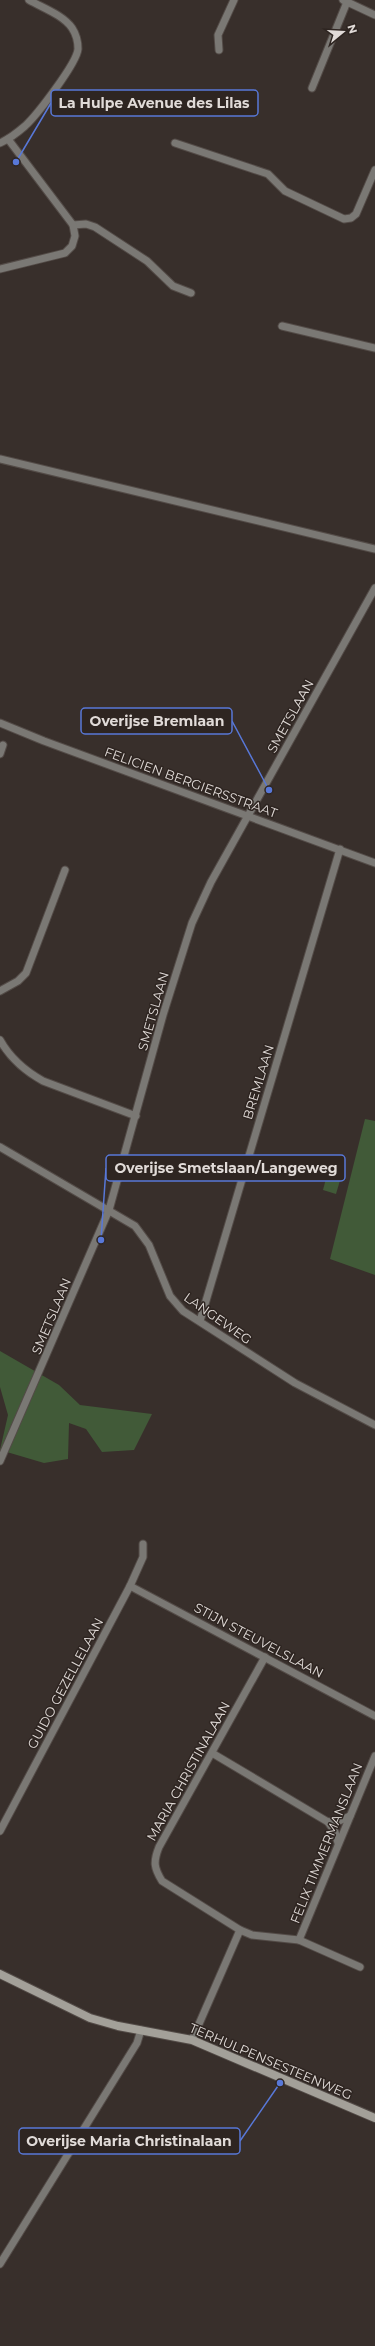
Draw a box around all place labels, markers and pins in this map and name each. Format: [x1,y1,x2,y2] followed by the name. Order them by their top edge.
[51,90,258,116] callout: La Hulpe Avenue des Lilas
[81,708,232,734] callout: Overijse Bremlaan
[106,1155,345,1181] callout: Overijse Smetslaan/Langeweg
[19,2128,240,2154] callout: Overijse Maria Christinalaan

